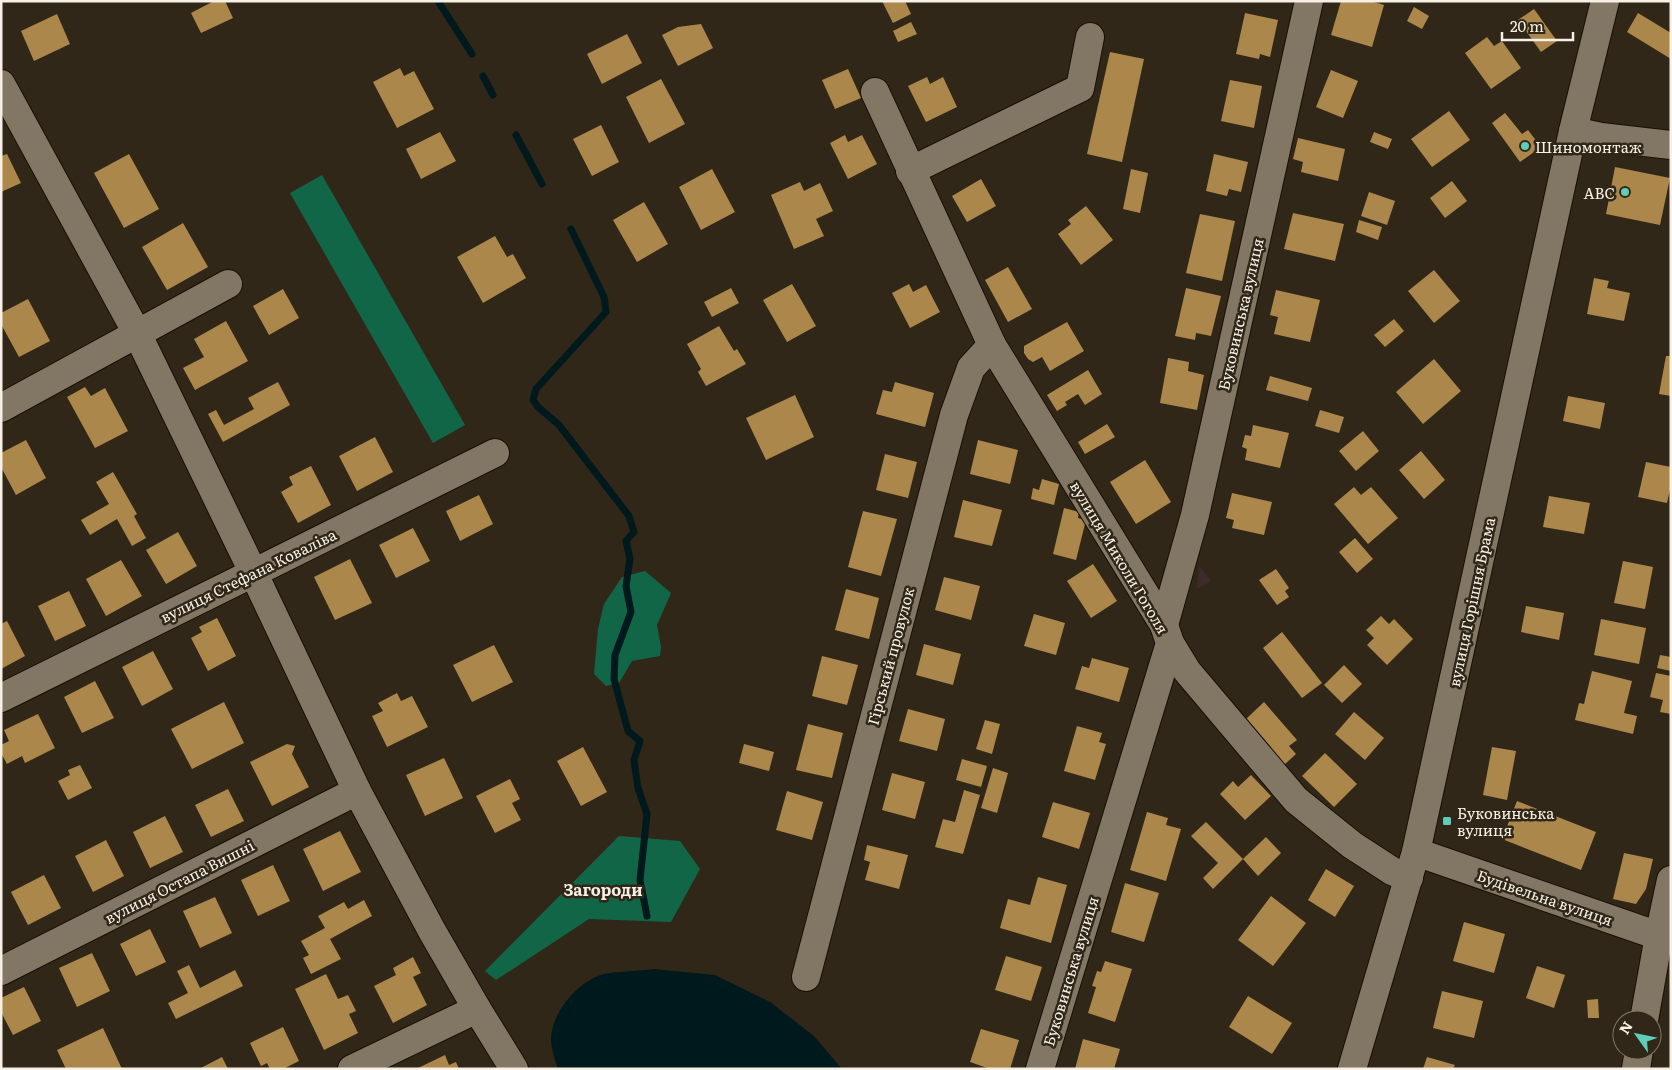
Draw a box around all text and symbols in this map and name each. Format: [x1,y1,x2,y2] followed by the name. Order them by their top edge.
[1502,10,1573,42] scale bar
[1510,14,1544,37] text: 20 m
[1535,135,1642,158] place label: Шиномонтаж
[1519,140,1531,152] marker: Шиномонтаж
[1584,181,1615,204] place label: ABC
[1619,186,1631,198] marker: ABC
[1211,236,1269,392] street label: Буковинська вулиця
[1065,476,1175,638] street label: вулиця Миколи Гоголя
[1442,514,1500,689] street label: вулиця Горішня Брама
[156,522,341,628] street label: вулиця Стефана Коваліва
[861,584,920,728] street label: Гірський провулок
[1457,801,1555,841] place label: Буковинська вулиця
[1441,815,1453,827] marker: Буковинська вулиця
[100,833,258,929] street label: вулиця Остапа Вишні
[1474,863,1616,931] street label: Будівельна вулиця
[563,877,643,901] district label: Загороди
[1036,893,1104,1049] street label: Буковинська вулиця
[1612,1010,1662,1060] north arrow
[1614,1017,1637,1038] text: N

